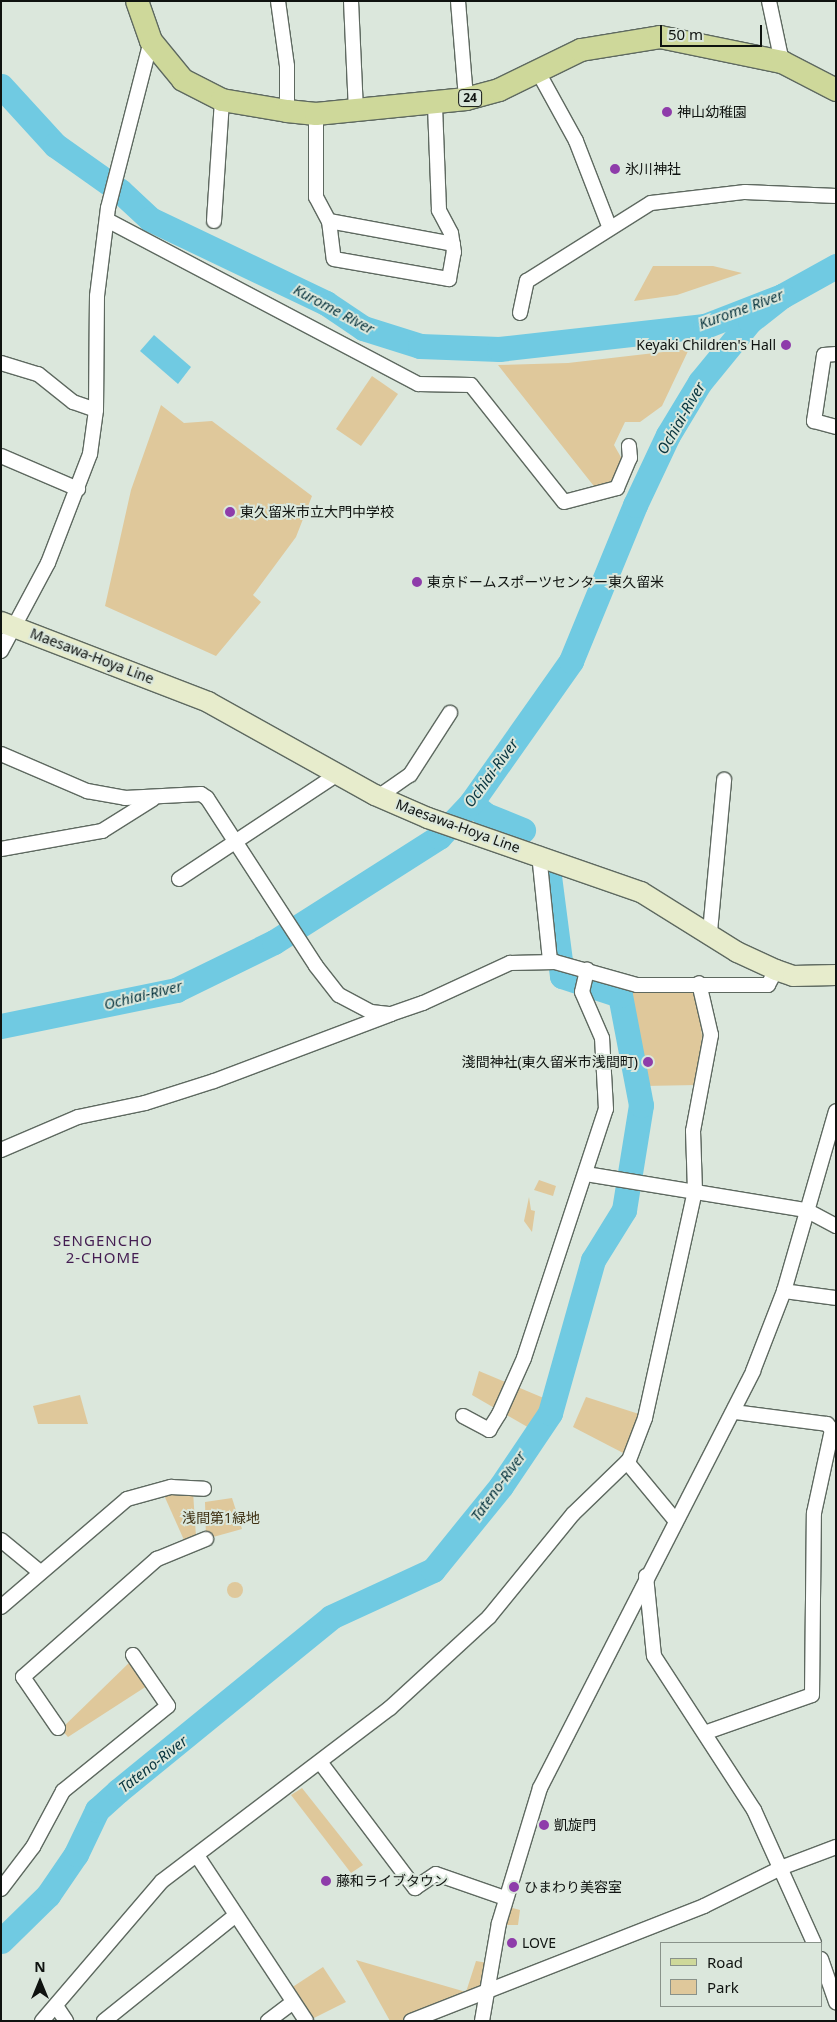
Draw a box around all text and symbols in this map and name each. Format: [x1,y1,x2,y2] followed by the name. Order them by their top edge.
[662,15,764,47] scale bar
[668,24,703,44] text: 50 m
[458,89,482,108] road number: 24
[677,104,747,120] place label: 神山幼稚園
[661,106,673,118] marker: 神山幼稚園
[625,161,681,177] place label: 氷川神社
[609,163,621,175] marker: 氷川神社
[291,280,377,338] water label: Kurome River
[696,285,786,333] water label: Kurome River
[636,337,776,353] place label: Keyaki Children's Hall
[780,339,792,351] marker: Keyaki Children's Hall
[653,379,709,457] water label: Ochiai-River
[240,504,394,520] place label: 東久留米市立大門中学校
[224,506,236,518] marker: 東久留米市立大門中学校
[427,574,665,590] place label: 東京ドームスポーツセンター東久留米
[411,576,423,588] marker: 東京ドームスポーツセンター東久留米
[28,625,156,687] street label: Maesawa-Hoya Line
[460,735,522,811] water label: Ochiai-River
[394,796,522,856] street label: Maesawa-Hoya Line
[102,977,184,1013] water label: Ochiai-River
[462,1054,638,1070] place label: 淺間神社(東久留米市浅間町)
[642,1056,654,1068] marker: 淺間神社(東久留米市浅間町)
[52,1231,154,1266] district label: SENGENCHO 2-CHOME
[467,1448,529,1524] water label: Tateno-River
[182,1510,260,1526] park label: 浅間第1緑地
[115,1732,191,1796] water label: Tateno-River
[554,1817,596,1833] place label: 凱旋門
[538,1819,550,1831] marker: 凱旋門
[336,1873,448,1889] place label: 藤和ライブタウン
[320,1875,332,1887] marker: 藤和ライブタウン
[524,1879,622,1895] place label: ひまわり美容室
[508,1881,520,1893] marker: ひまわり美容室
[522,1935,556,1951] place label: LOVE
[506,1937,518,1949] marker: LOVE
[660,1942,822,2007] legend
[707,1952,743,1972] text: Road
[15,1957,65,2007] north arrow
[34,1957,46,1976] text: N
[707,1977,739,1997] text: Park

